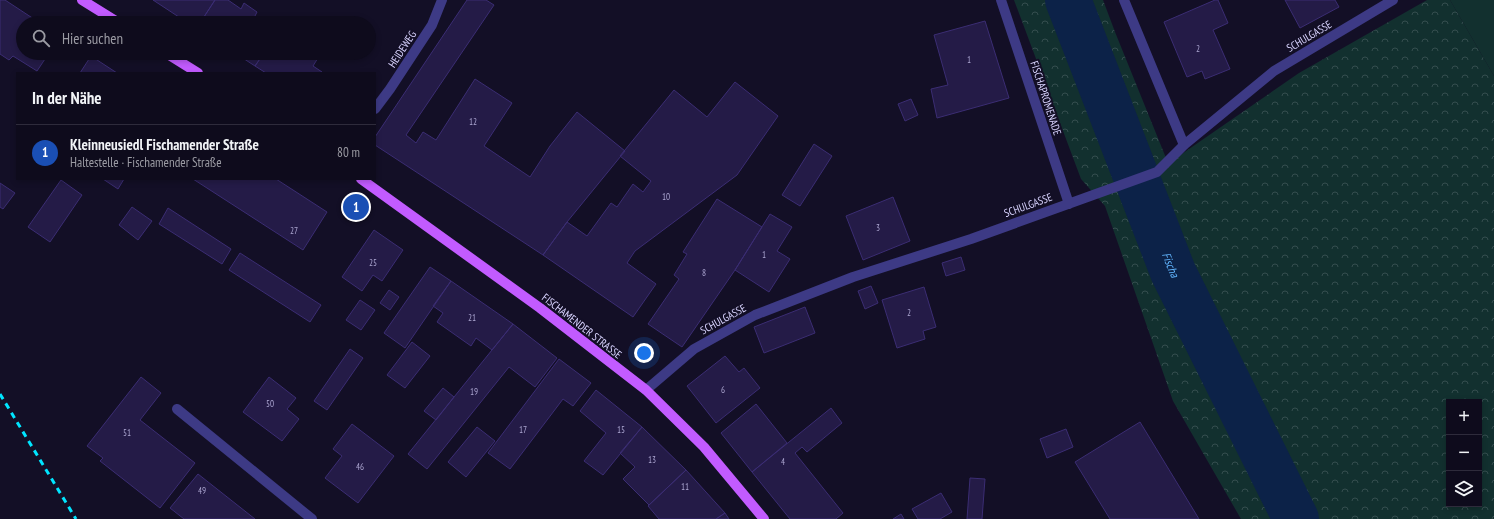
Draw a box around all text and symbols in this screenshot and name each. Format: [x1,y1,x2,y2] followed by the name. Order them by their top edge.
[16,16,376,60] search box
[1284,17,1334,55] street label: SCHULGASSE
[30,27,52,49] icon: search
[385,28,419,70] street label: HEIDEWEG
[62,29,123,48] text: Hier suchen
[1196,43,1200,54] house number: 2
[967,54,971,65] house number: 1
[1027,59,1065,137] street label: FISCHAPROMENADE
[32,87,102,109] text: In der Nähe
[469,116,477,127] house number: 12
[70,135,259,154] text: Kleinneusiedl Fischamender Straße
[42,144,48,161] text: 1
[337,144,360,161] text: 80 m
[70,154,222,171] text: Haltestelle · Fischamender Straße
[1002,190,1054,220] street label: SCHULGASSE
[662,191,670,202] house number: 10
[343,192,369,222] pin: 1
[876,222,880,233] house number: 3
[290,225,298,236] house number: 27
[762,249,766,260] house number: 1
[1159,250,1183,281] water label: Fischa
[369,257,377,268] house number: 25
[702,267,706,278] house number: 8
[539,290,625,362] street label: FISCHAMENDER STRASSE
[698,301,749,337] street label: SCHULGASSE
[907,307,911,318] house number: 2
[468,312,476,323] house number: 21
[634,343,654,363] your location
[721,384,725,395] house number: 6
[470,386,478,397] house number: 19
[266,398,274,409] house number: 50
[1446,399,1482,507] map controls
[1446,399,1482,435] button: +
[519,424,527,435] house number: 17
[617,424,625,435] house number: 15
[123,427,131,438] house number: 51
[1446,435,1482,471] button: −
[648,454,656,465] house number: 13
[781,456,785,467] house number: 4
[356,461,364,472] house number: 46
[1446,471,1482,507] button: layers
[681,481,689,492] house number: 11
[198,485,206,496] house number: 49

